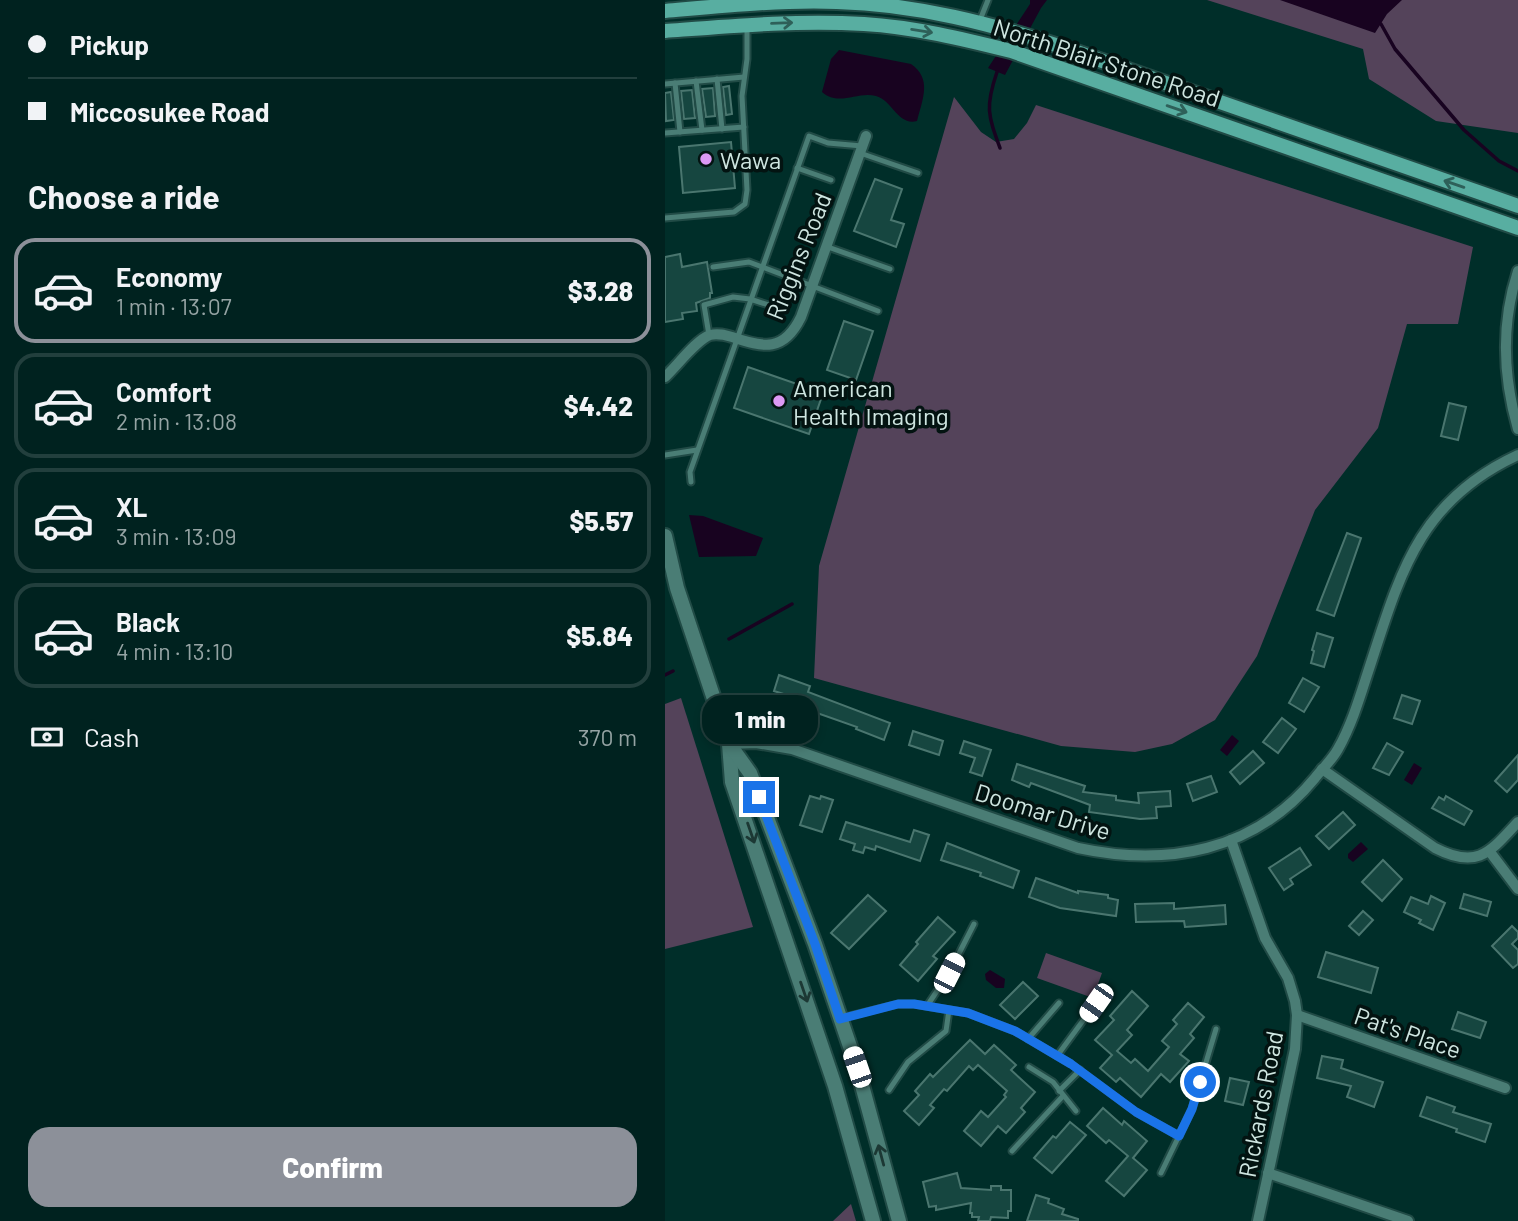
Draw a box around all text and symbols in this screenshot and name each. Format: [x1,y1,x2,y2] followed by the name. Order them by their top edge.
[990,12,1224,112] street label: North Blair Stone Road
[770,16,793,29] one-way arrow
[910,25,933,38] one-way arrow
[70,29,149,60] text: Pickup
[70,96,270,127] text: Miccosukee Road
[1166,104,1188,116] one-way arrow
[720,145,781,174] place label: Wawa
[698,151,714,167] marker: Wawa
[28,177,220,215] text: Choose a ride
[1443,177,1465,189] one-way arrow
[759,188,837,324] street label: Riggins Road
[32,259,95,322] icon: car
[116,261,222,292] text: Economy
[568,275,633,306] text: $3.28
[116,292,232,320] text: 1 min · 13:07
[793,373,949,430] place label: American Health Imaging
[32,374,95,437] icon: car
[116,376,212,407] text: Comfort
[564,390,633,421] text: $4.42
[771,393,787,409] marker: American Health Imaging
[116,407,237,435] text: 2 min · 13:08
[32,489,95,552] icon: car
[116,491,147,522] text: XL
[570,505,633,536] text: $5.57
[116,522,236,550] text: 3 min · 13:09
[32,604,95,667] icon: car
[116,606,180,637] text: Black
[566,620,633,651] text: $5.84
[116,637,233,665] text: 4 min · 13:10
[701,696,817,744] callout: 1 min
[735,705,785,733] text: 1 min
[28,718,66,756] icon: cash
[84,721,139,752] text: Cash
[578,723,637,751] text: 370 m
[972,777,1114,845] street label: Doomar Drive
[743,781,775,813] route end
[746,822,758,844] one-way arrow
[931,950,968,996] car
[1076,980,1117,1026] car
[799,981,811,1003] one-way arrow
[1351,1000,1465,1064] street label: Pat's Place
[1232,1028,1288,1180] street label: Rickards Road
[841,1044,874,1090] car
[1184,1066,1216,1098] route start
[28,1127,637,1207] button: Confirm
[874,1144,887,1167] one-way arrow

